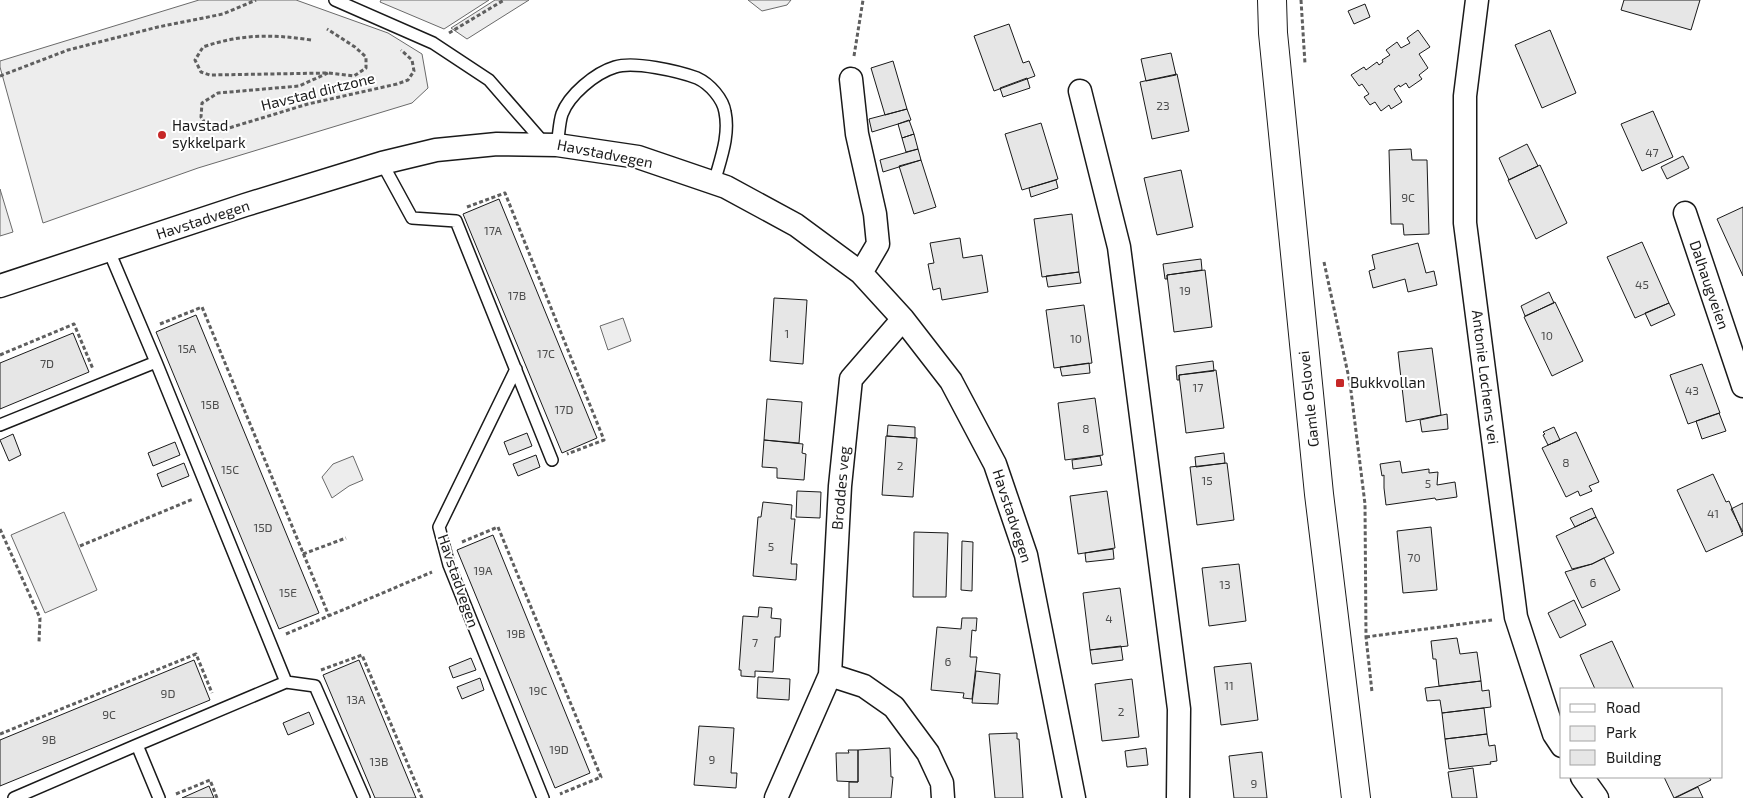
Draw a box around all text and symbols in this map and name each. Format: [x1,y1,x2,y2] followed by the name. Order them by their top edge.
[259,68,377,114] street label: Havstad dirtzone
[1156,98,1170,112] house number: 23
[172,116,246,151] place label: Havstad sykkelpark
[156,129,168,141] marker: Havstad sykkelpark
[556,135,655,171] street label: Havstadvegen
[1645,145,1659,159] house number: 47
[1401,190,1415,204] house number: 9C
[154,195,252,243] street label: Havstadvegen
[484,223,503,237] house number: 17A
[1686,238,1734,332] street label: Dalhaugveien
[1635,277,1649,291] house number: 45
[1179,283,1191,297] house number: 19
[508,288,526,302] house number: 17B
[1469,309,1503,445] street label: Antonie Løchens vei
[785,326,789,340] house number: 1
[1541,328,1553,342] house number: 10
[1070,331,1082,345] house number: 10
[178,341,197,355] house number: 15A
[537,346,555,360] house number: 17C
[1294,350,1322,448] street label: Gamle Oslovei
[40,356,54,370] house number: 7D
[1350,373,1425,391] place label: Bukkvollan
[1334,377,1346,389] marker: Bukkvollan
[1193,380,1203,394] house number: 17
[1685,383,1699,397] house number: 43
[201,397,219,411] house number: 15B
[555,402,573,416] house number: 17D
[1082,421,1090,435] house number: 8
[827,445,853,530] street label: Broddes veg
[1562,455,1570,469] house number: 8
[897,458,904,472] house number: 2
[221,462,239,476] house number: 15C
[989,467,1037,565] street label: Havstadvegen
[1201,473,1213,487] house number: 15
[1425,476,1431,490] house number: 5
[1707,506,1719,520] house number: 41
[253,520,273,534] house number: 15D
[435,532,483,630] street label: Havstadvegen
[768,539,774,553] house number: 5
[1407,550,1421,564] house number: 70
[473,563,493,577] house number: 19A
[1590,575,1597,589] house number: 6
[1219,577,1231,591] house number: 13
[279,585,297,599] house number: 15E
[1105,611,1113,625] house number: 4
[506,626,526,640] house number: 19B
[752,635,758,649] house number: 7
[945,654,952,668] house number: 6
[1224,678,1234,692] house number: 11
[529,683,547,697] house number: 19C
[161,686,175,700] house number: 9D
[1560,688,1723,778] legend
[347,692,366,706] house number: 13A
[1606,698,1641,716] text: Road
[1118,704,1125,718] house number: 2
[102,707,116,721] house number: 9C
[1606,723,1637,741] text: Park
[42,732,56,746] house number: 9B
[549,742,569,756] house number: 19D
[1606,748,1662,766] text: Building
[709,752,716,766] house number: 9
[370,754,388,768] house number: 13B
[1251,776,1258,790] house number: 9

